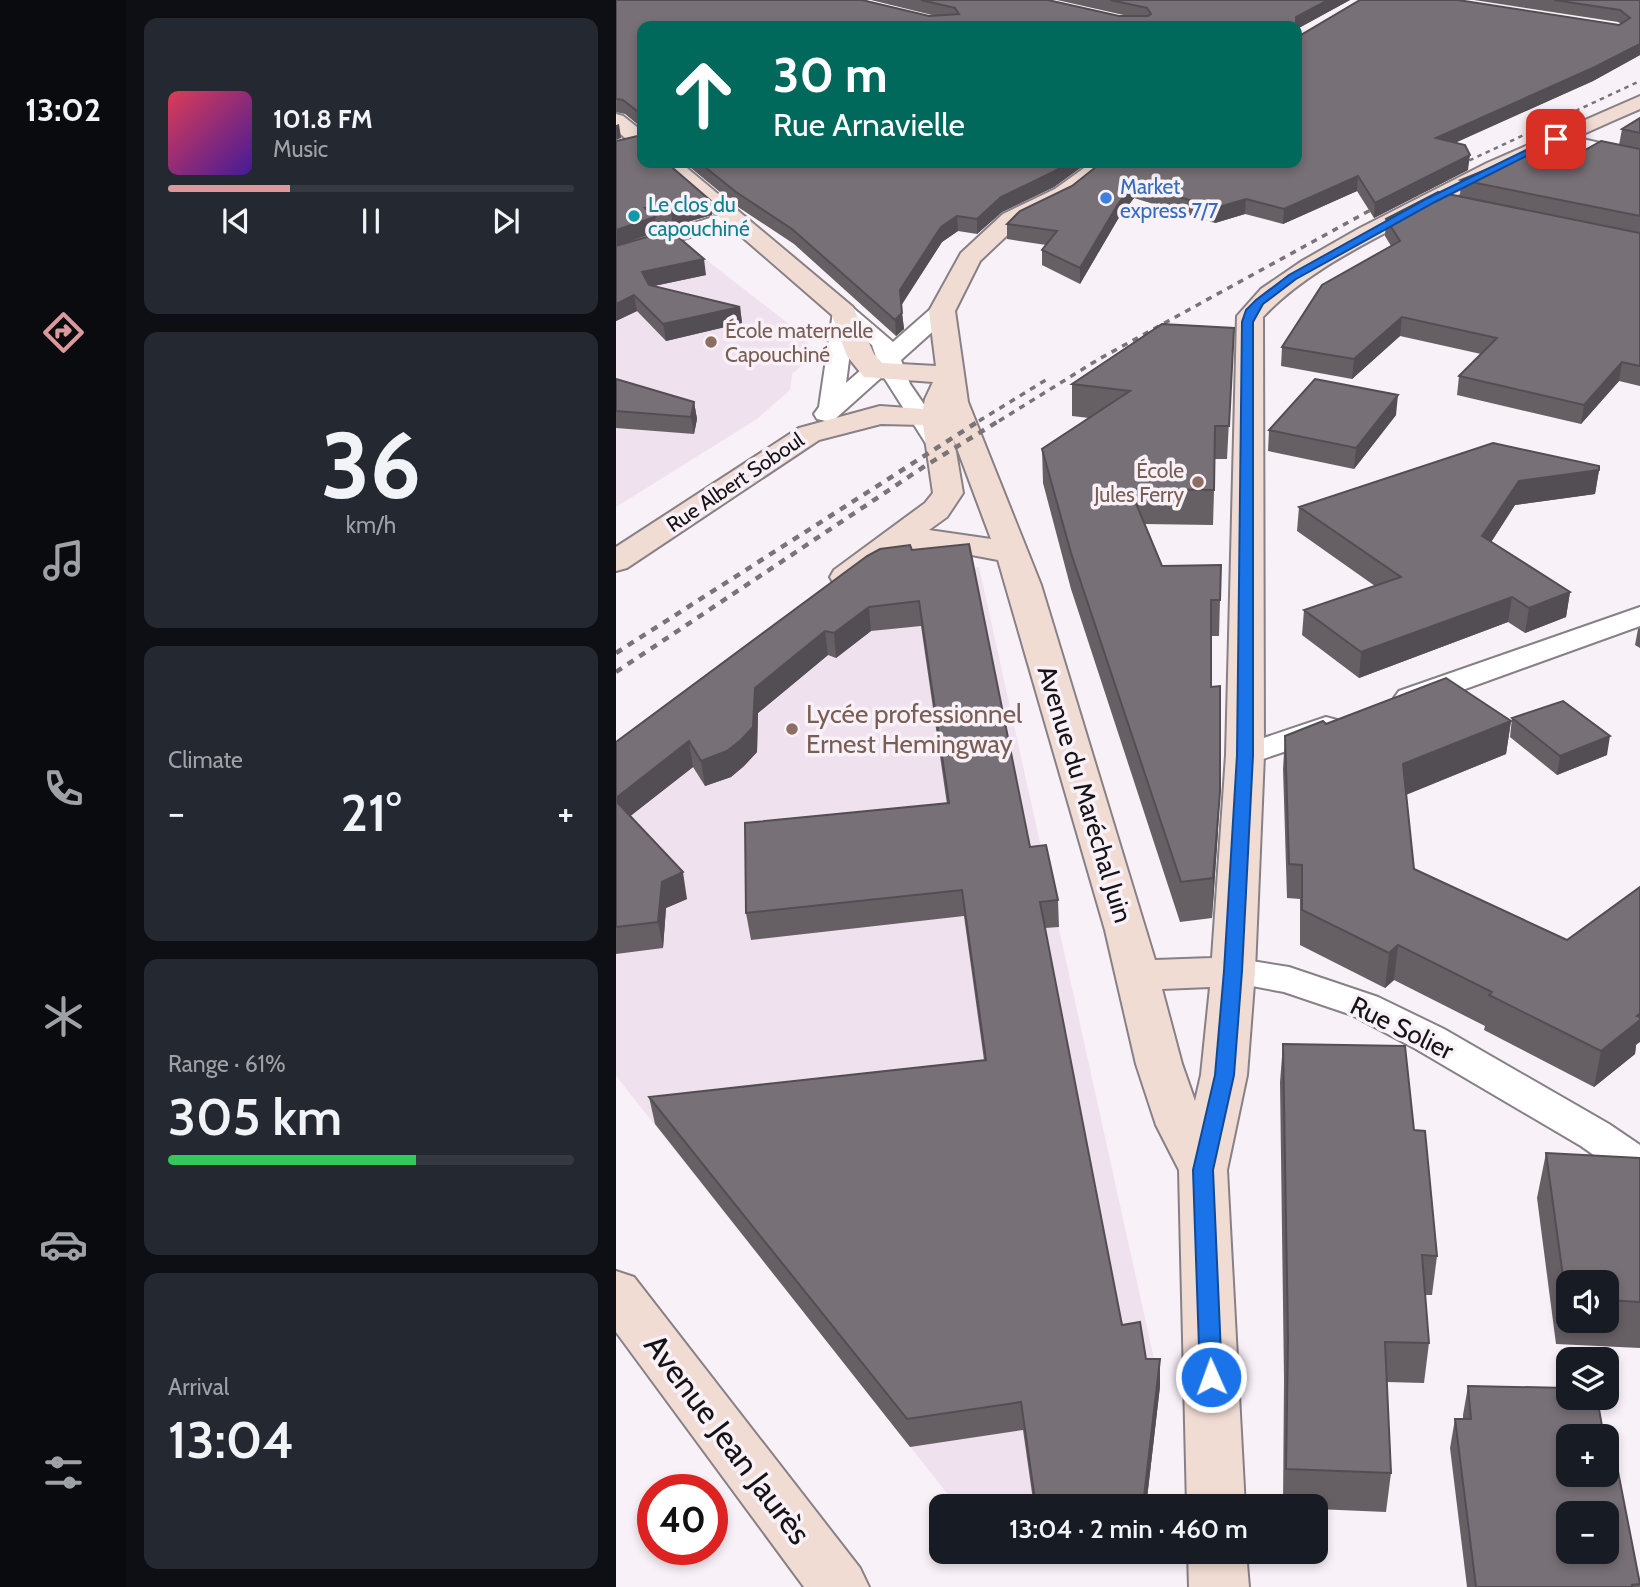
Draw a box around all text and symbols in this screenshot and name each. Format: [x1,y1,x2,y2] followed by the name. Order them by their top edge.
[773,45,888,104] text: 30 m
[658,49,749,140] icon: ahead
[25,90,101,129] text: 13:02
[273,103,373,135] text: 101.8 FM
[773,105,965,144] text: Rue Arnavielle
[1526,109,1586,169] pin
[1537,120,1575,158] icon: arrive
[273,135,328,163] text: Music
[1120,174,1219,223] place label: Market express 7/7
[1098,190,1114,206] marker: Market express 7/7
[648,192,750,241] place label: Le clos du capouchiné
[217,202,255,240] icon: previous
[352,202,390,240] icon: pause
[487,202,525,240] icon: next
[626,208,642,224] marker: Le clos du capouchiné
[39,308,88,357] icon: directions
[725,318,874,367] place label: École maternelle Capouchiné
[703,334,719,350] marker: École maternelle Capouchiné
[321,410,421,521] text: 36
[661,427,809,537] street label: Rue Albert Soboul
[1093,458,1184,507] place label: École Jules Ferry
[1190,474,1206,490] marker: École Jules Ferry
[346,511,396,539] text: km/h
[39,536,88,585] icon: music
[1031,662,1139,926] street label: Avenue du Maréchal Juin
[806,698,1022,760] place label: Lycée professionnel Ernest Hemingway
[784,721,800,737] marker: Lycée professionnel Ernest Hemingway
[168,746,243,774] text: Climate
[39,764,88,813] icon: phone
[341,781,401,844] text: 21°
[168,789,185,836] text: −
[557,789,574,836] text: +
[1345,989,1460,1067] street label: Rue Solier
[39,992,88,1041] icon: climate
[168,1050,286,1078] text: Range · 61%
[168,1085,342,1148] text: 305 km
[39,1220,88,1269] icon: car
[1556,1270,1619,1564] map controls
[1556,1270,1619,1333] button: sound
[636,1326,820,1552] street label: Avenue Jean Jaurès
[1174,1340,1248,1414] position arrow
[1556,1347,1619,1410] button: layers
[168,1373,229,1401] text: Arrival
[168,1408,294,1471] text: 13:04
[1556,1424,1619,1487] button: +
[39,1448,88,1497] icon: filters
[637,1474,728,1565] speed limit sign: 40
[1556,1501,1619,1564] button: −
[1009,1513,1248,1545] text: 13:04 · 2 min · 460 m

